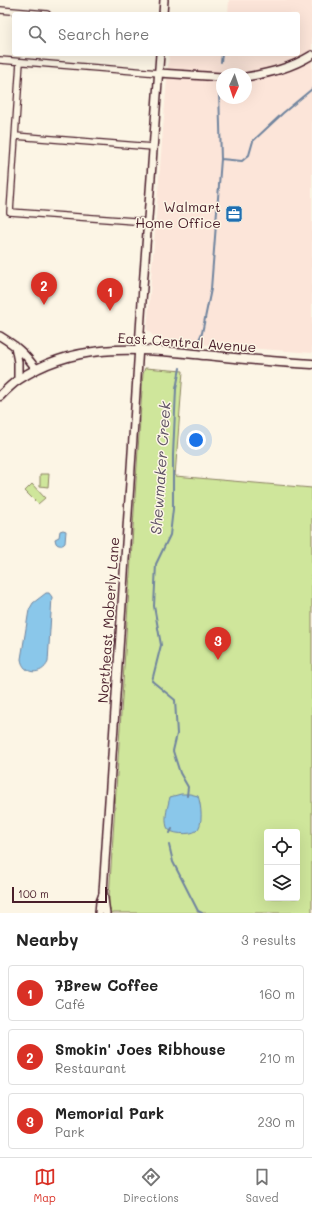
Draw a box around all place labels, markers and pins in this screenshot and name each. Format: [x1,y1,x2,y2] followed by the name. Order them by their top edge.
[135,197,221,232] place label: Walmart Home Office
[224,204,244,224] office icon: Walmart Home Office
[31,272,57,305] pin: 2
[97,278,123,311] pin: 1
[205,627,231,660] pin: 3

